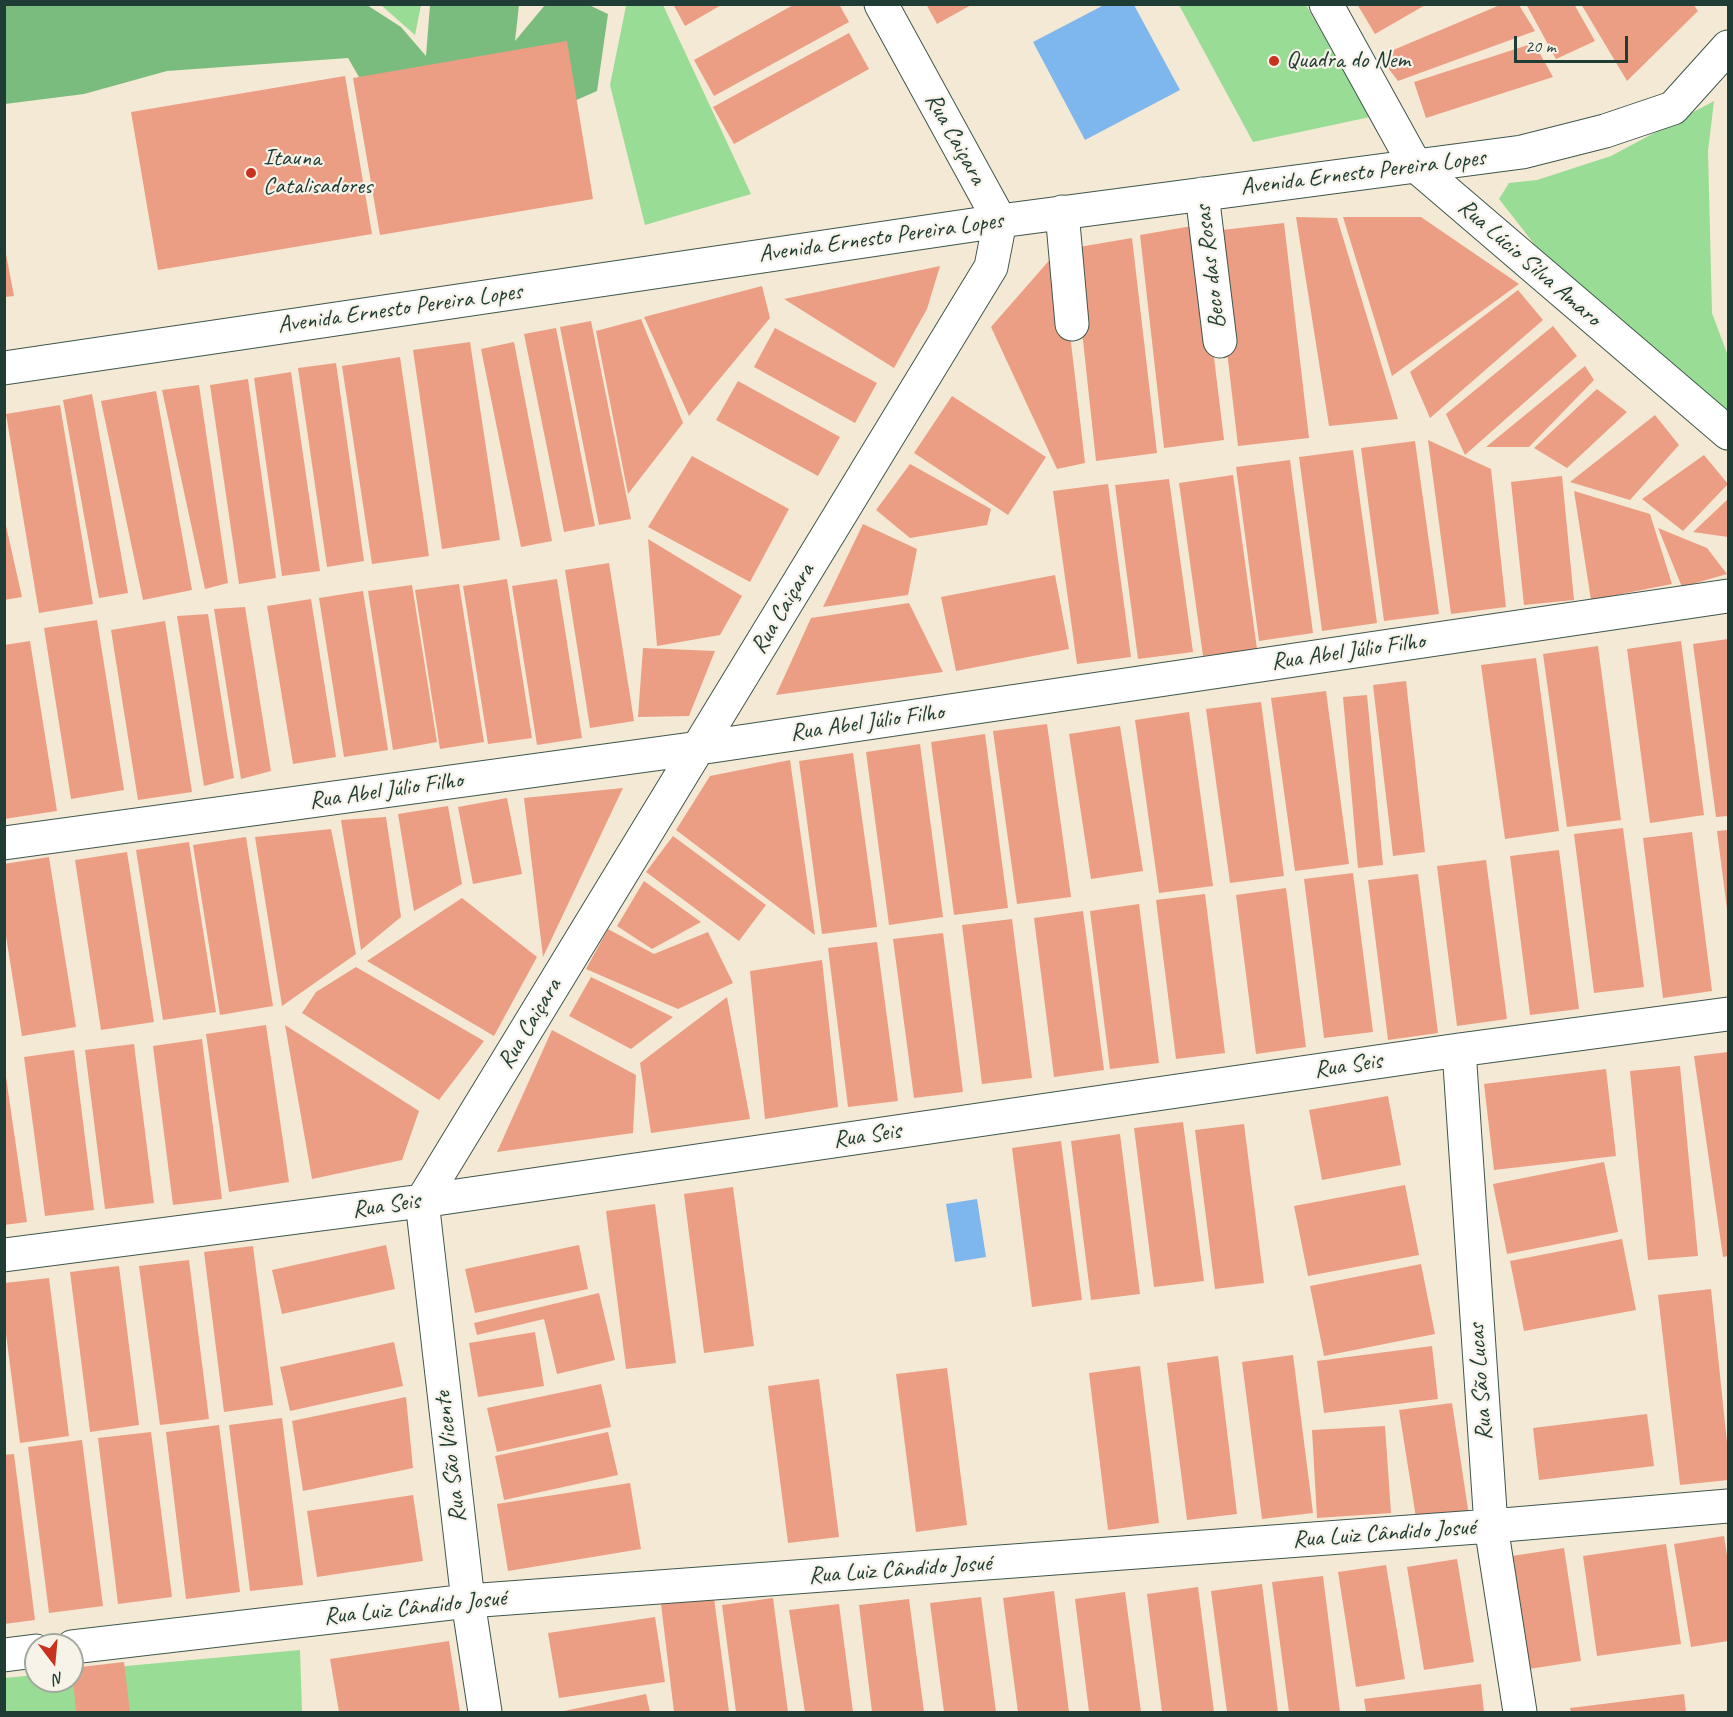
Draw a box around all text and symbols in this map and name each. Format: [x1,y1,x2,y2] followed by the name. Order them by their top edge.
[1517,24,1631,62] scale bar
[1525,35,1556,57] text: 20 m
[1286,47,1410,75] place label: Quadra do Nem
[1267,54,1281,68] marker: Quadra do Nem
[918,88,992,190] street label: Rua Caiçara
[1239,144,1487,202] street label: Avenida Ernesto Pereira Lopes
[263,145,372,201] place label: Itauna Catalisadores
[244,166,258,180] marker: Itauna Catalisadores
[1452,193,1606,333] street label: Rua Lúcio Silva Amaro
[1189,204,1233,330] street label: Beco das Rosas
[757,207,1005,269] street label: Avenida Ernesto Pereira Lopes
[276,278,524,340] street label: Avenida Ernesto Pereira Lopes
[745,559,821,659] street label: Rua Caiçara
[1269,627,1427,677] street label: Rua Abel Júlio Filho
[788,698,946,748] street label: Rua Abel Júlio Filho
[307,766,465,816] street label: Rua Abel Júlio Filho
[492,974,568,1074] street label: Rua Caiçara
[1312,1047,1384,1085] street label: Rua Seis
[831,1117,903,1155] street label: Rua Seis
[350,1187,422,1225] street label: Rua Seis
[1463,1322,1499,1442] street label: Rua São Lucas
[429,1390,473,1524] street label: Rua São Vicente
[1292,1513,1476,1555] street label: Rua Luiz Cândido Josué
[808,1549,992,1591] street label: Rua Luiz Cândido Josué
[322,1584,508,1632] street label: Rua Luiz Cândido Josué
[24,1633,84,1693] north arrow
[51,1667,66,1689] text: N

